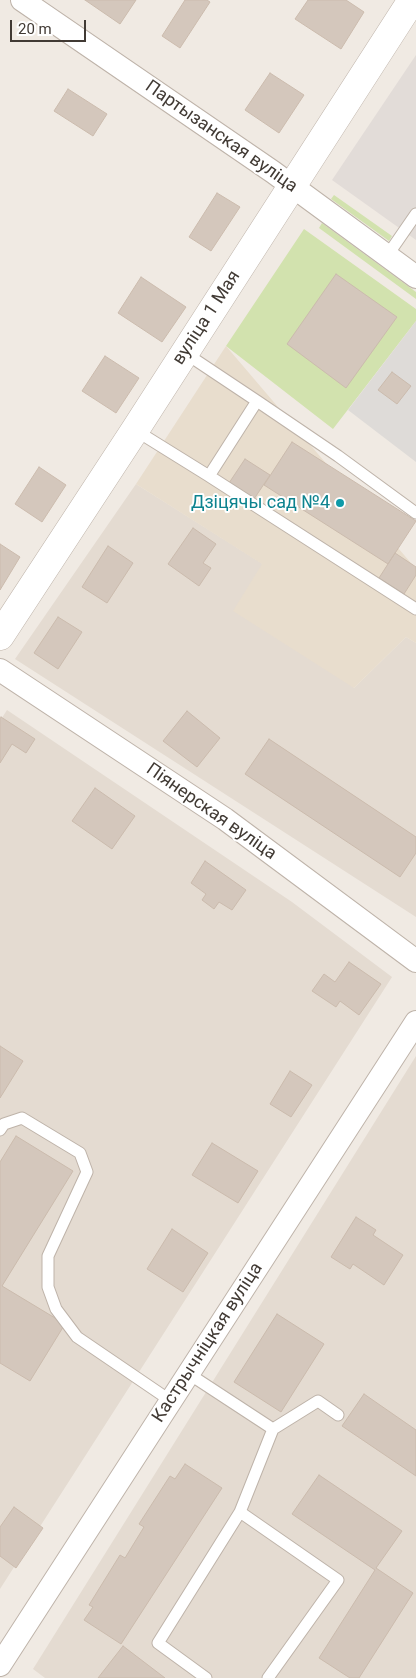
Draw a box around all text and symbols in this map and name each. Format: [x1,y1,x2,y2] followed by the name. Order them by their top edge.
[12,10,89,42] scale bar
[18,20,52,38] text: 20 m
[141,76,301,198] street label: Партызанская вуліца
[169,267,245,369] street label: вуліца 1 Мая
[191,492,330,514] place label: Дзіцячы сад №4
[334,497,346,509] marker: Дзіцячы сад №4
[142,759,280,865] street label: Піянерская вуліца
[148,1259,268,1427] street label: Кастрычніцкая вуліца

